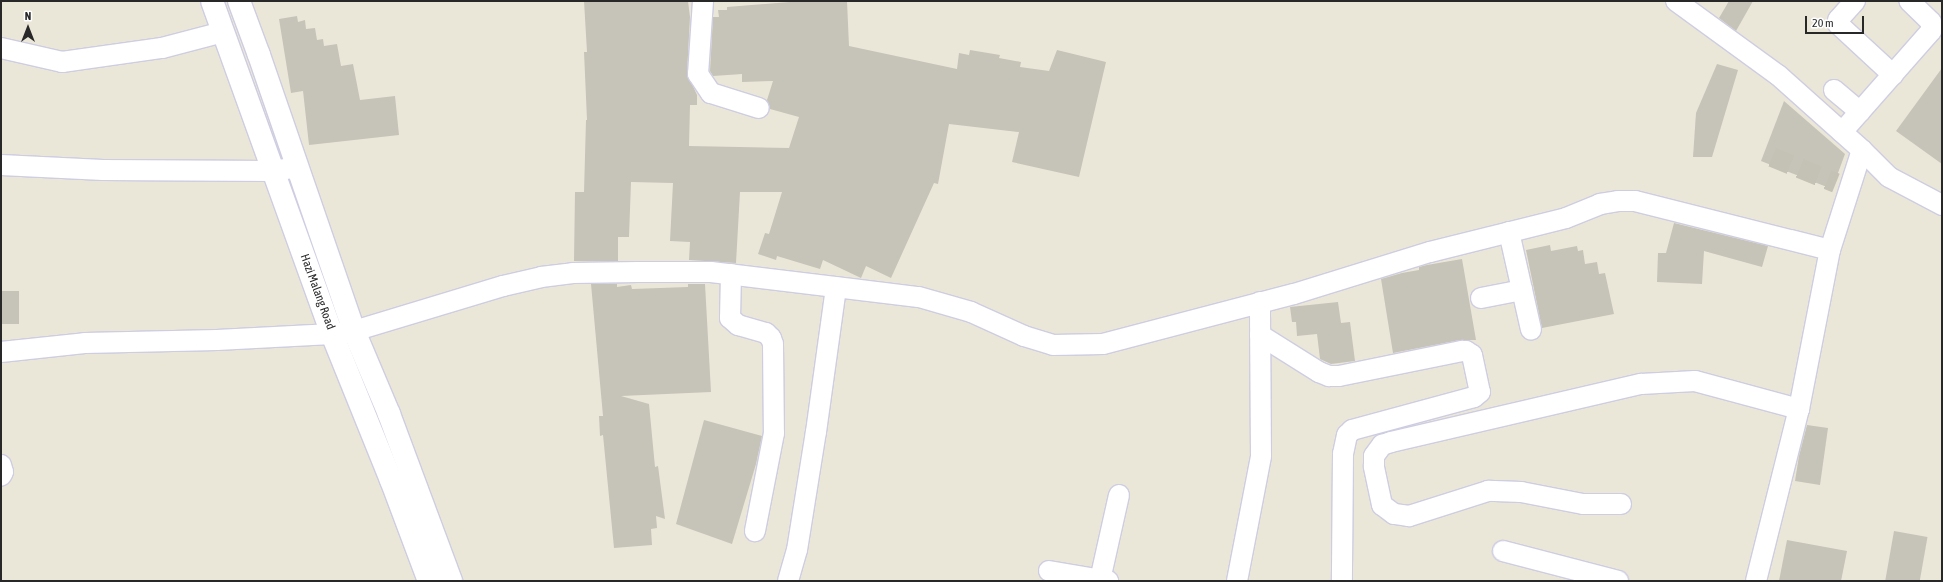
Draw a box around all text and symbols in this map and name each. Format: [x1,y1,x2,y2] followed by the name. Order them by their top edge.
[8,8,48,48] north arrow
[1807,8,1866,34] scale bar
[25,10,31,22] text: N
[1812,16,1834,30] text: 20 m
[297,252,337,332] street label: Hazi Malang Road

